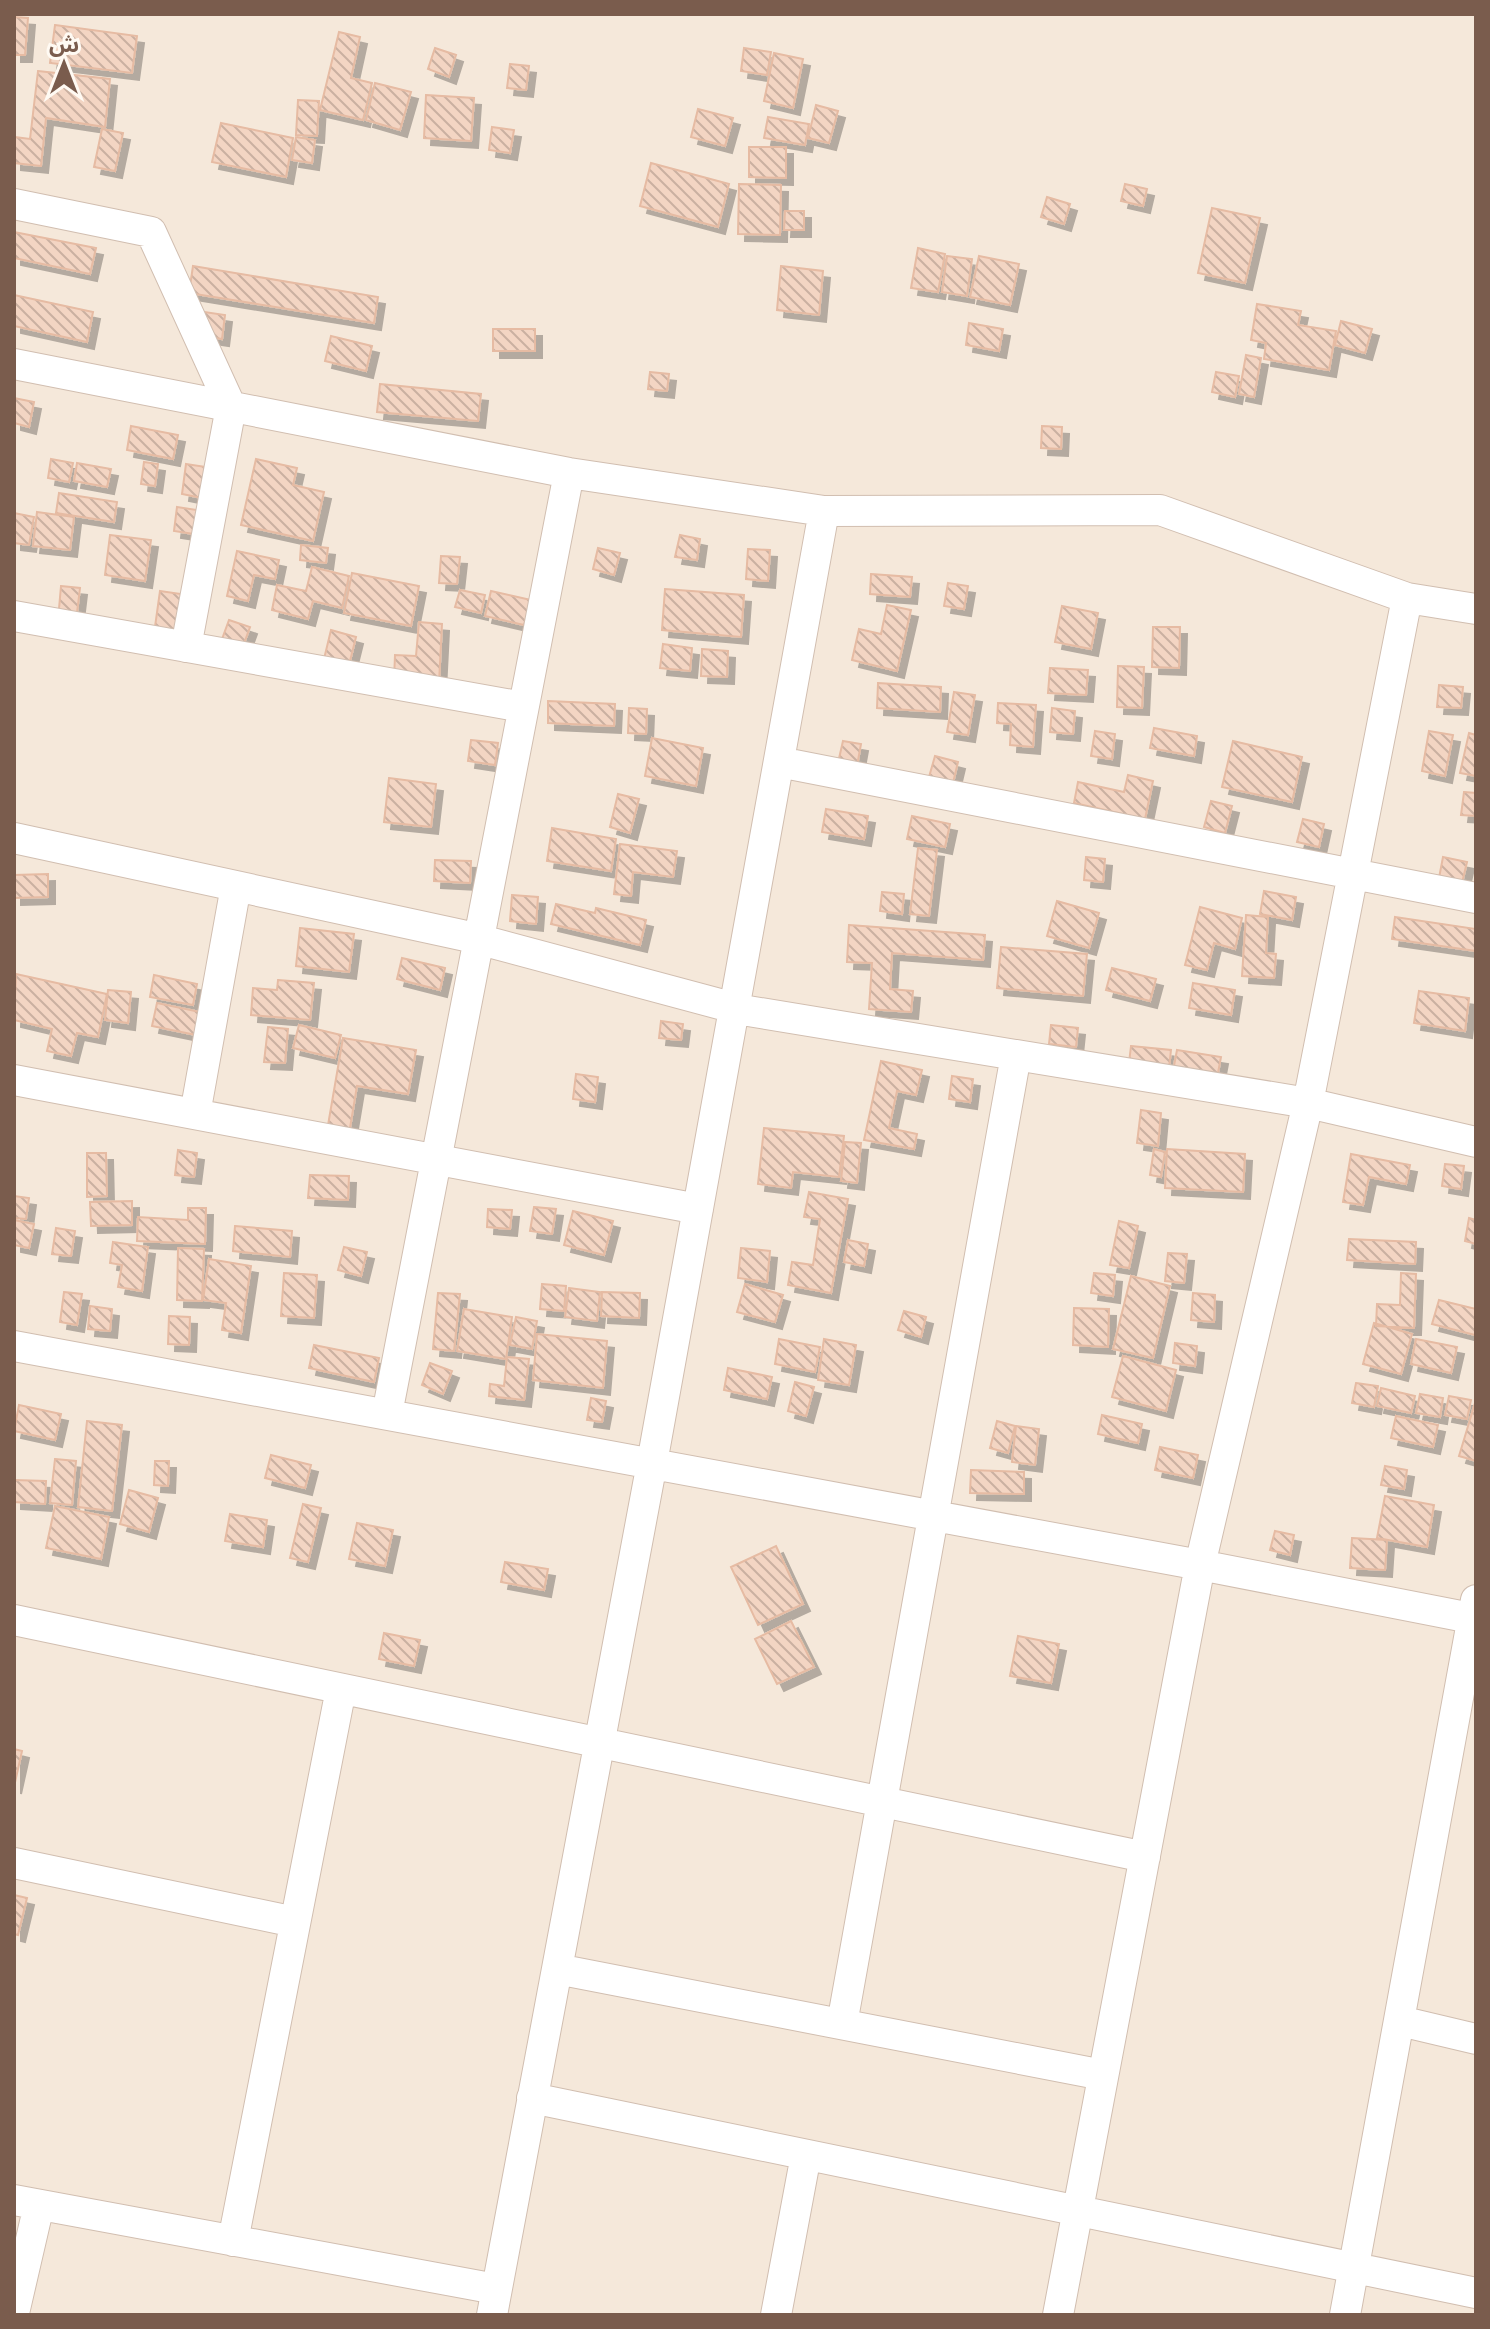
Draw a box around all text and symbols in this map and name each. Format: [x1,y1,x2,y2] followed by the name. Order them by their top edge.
[24,24,104,104] north arrow
[49,29,79,59] text: ش

